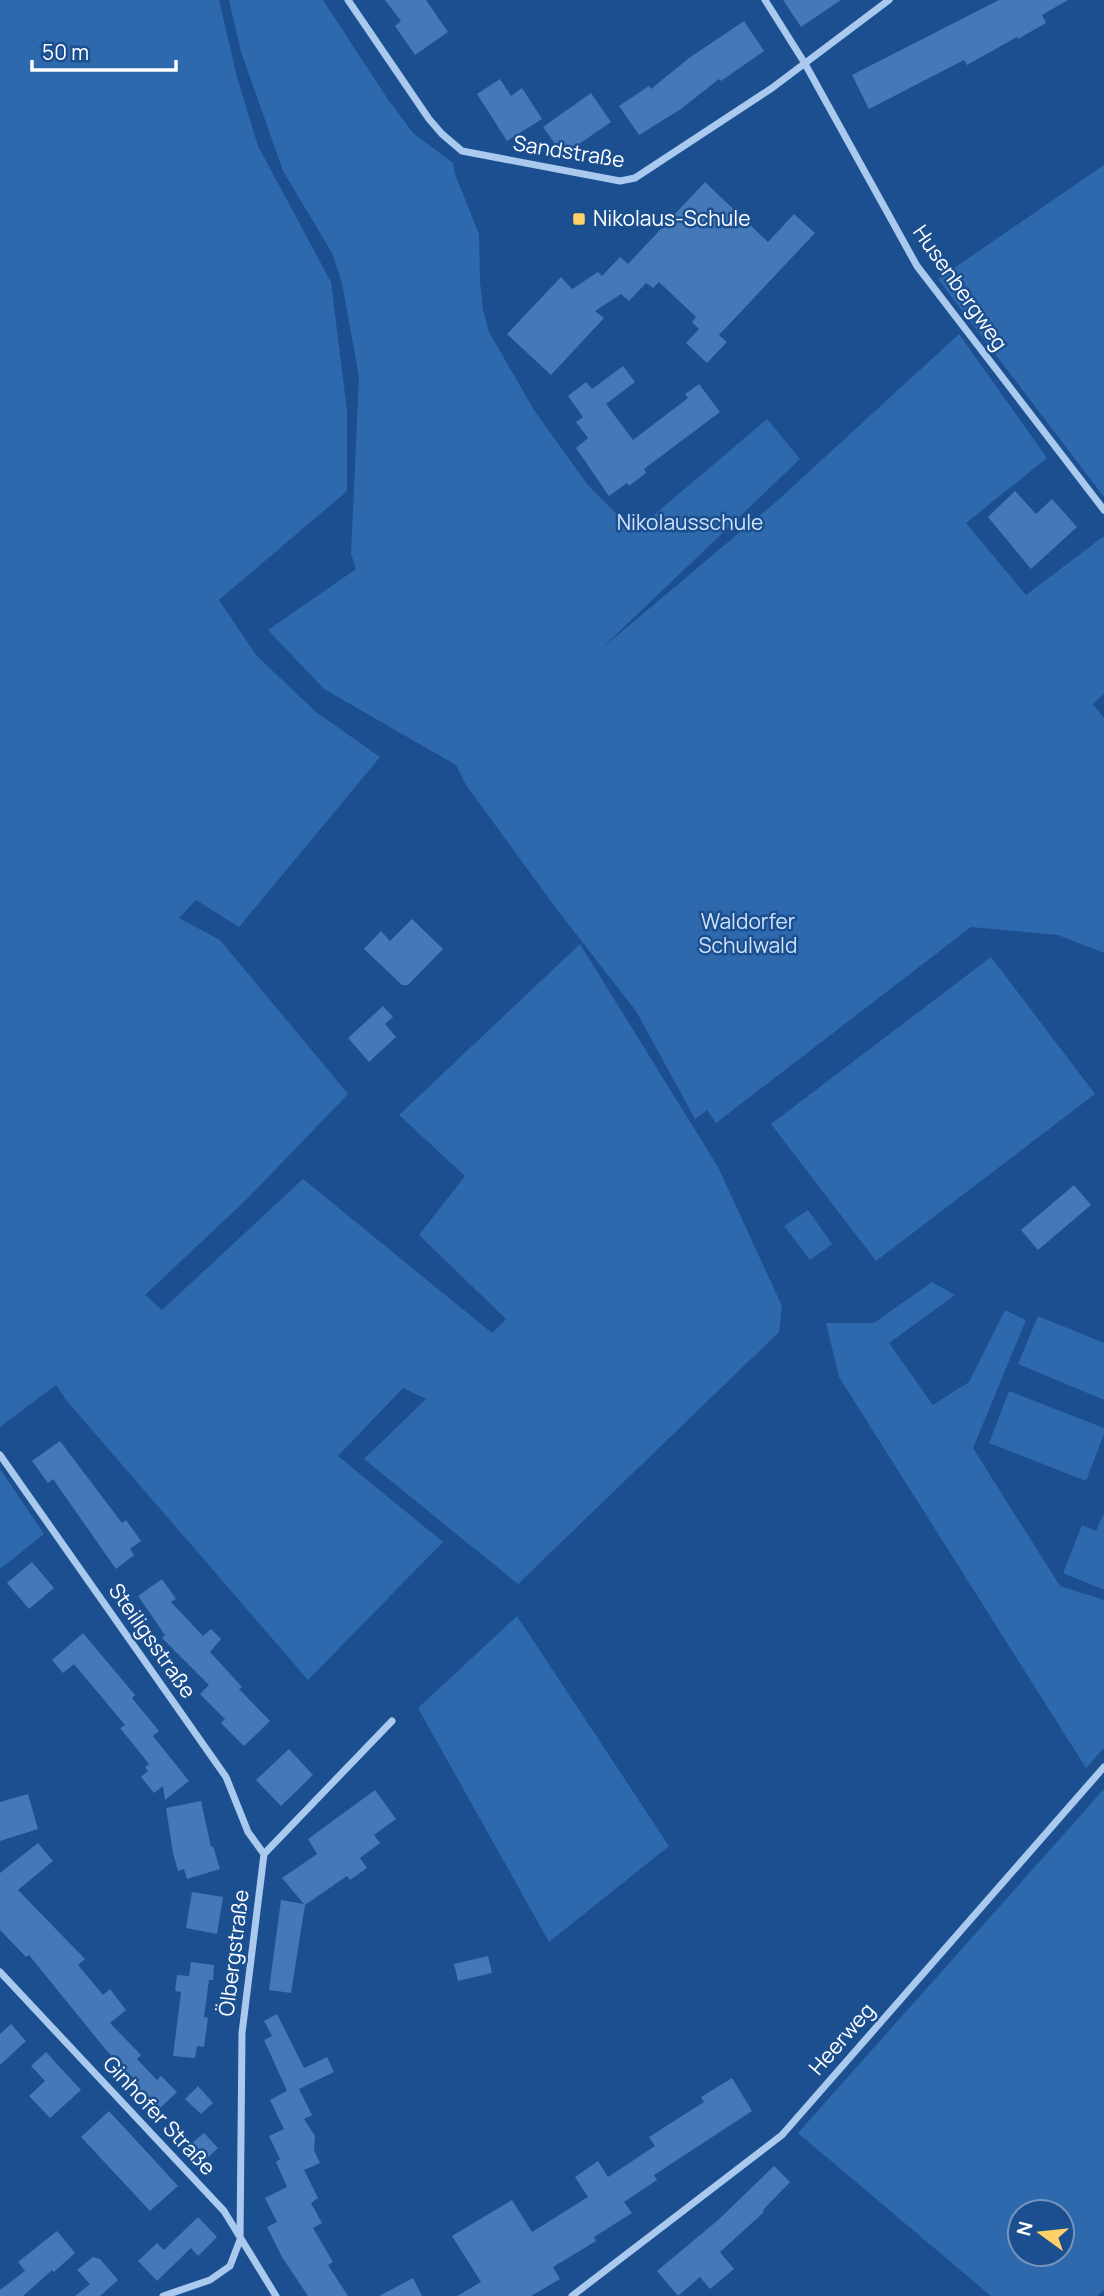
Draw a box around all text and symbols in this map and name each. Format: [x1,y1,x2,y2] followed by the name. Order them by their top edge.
[32,28,175,72] scale bar
[42,38,89,66] text: 50 m
[511,128,627,174] street label: Sandstraße
[593,204,751,232] place label: Nikolaus-Schule
[571,211,587,227] marker: Nikolaus-Schule
[907,219,1014,356] street label: Husenbergweg
[617,508,763,536] park label: Nikolausschule
[699,907,797,959] park label: Waldorfer Schulwald
[103,1577,203,1704] street label: Steiligsstraße
[211,1888,255,2018] street label: Ölbergstraße
[802,1996,880,2080] street label: Heerweg
[97,2050,222,2181] street label: Ginhofer Straße
[1006,2198,1076,2268] north arrow
[1010,2219,1039,2239] text: N

